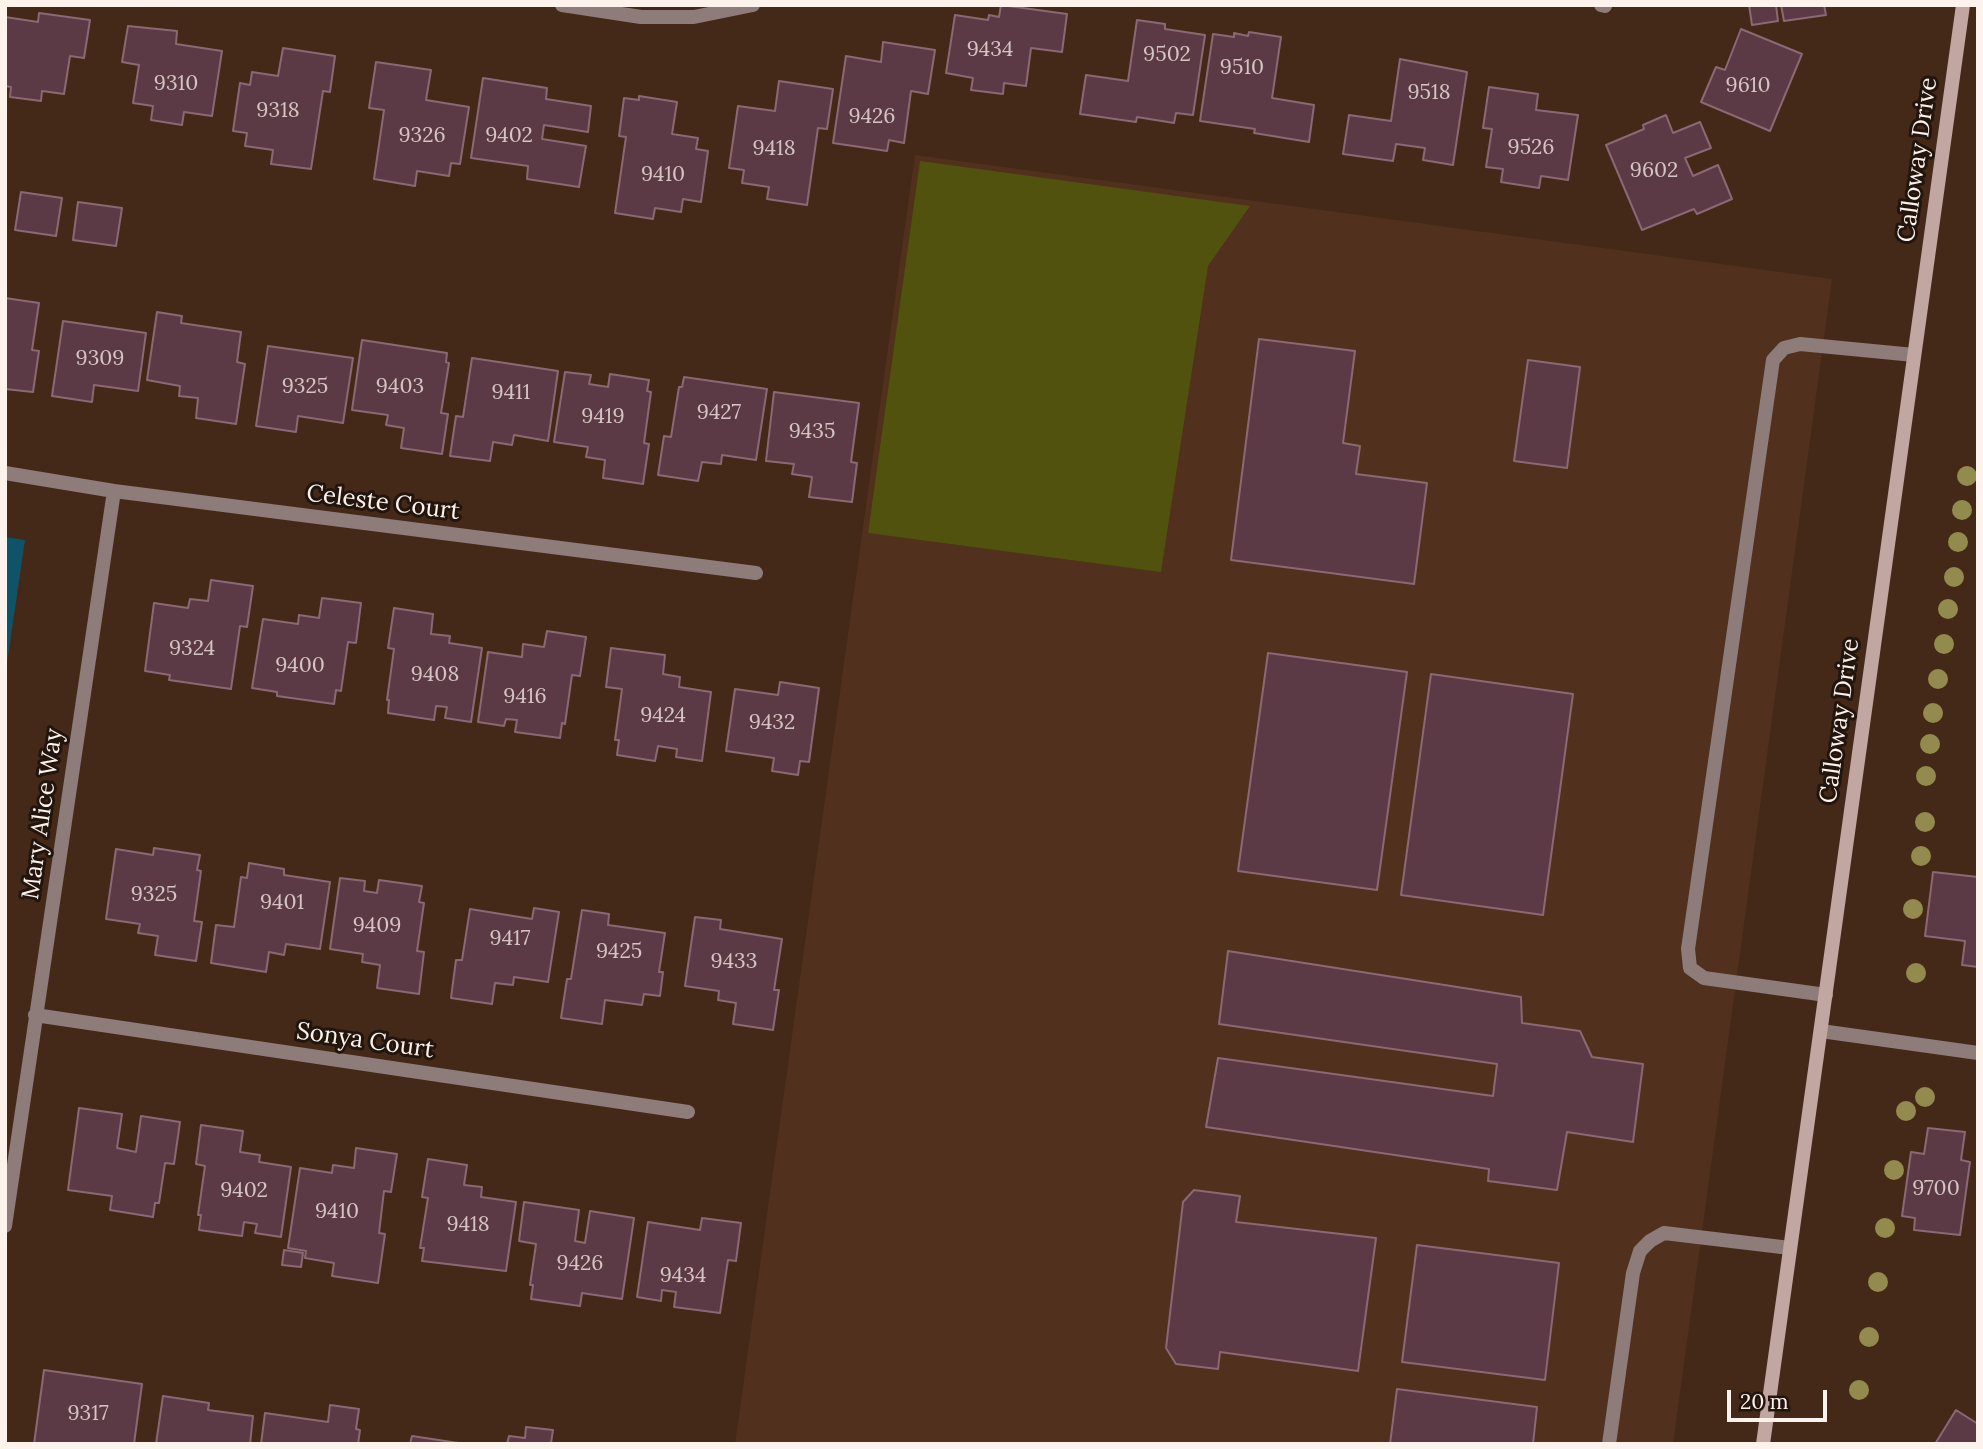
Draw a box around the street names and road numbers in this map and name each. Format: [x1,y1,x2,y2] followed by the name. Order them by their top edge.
[1892,76,1944,244] street label: Calloway Drive
[305,479,461,527] street label: Celeste Court
[1814,637,1866,805] street label: Calloway Drive
[17,727,69,901] street label: Mary Alice Way
[294,1017,436,1065] street label: Sonya Court

